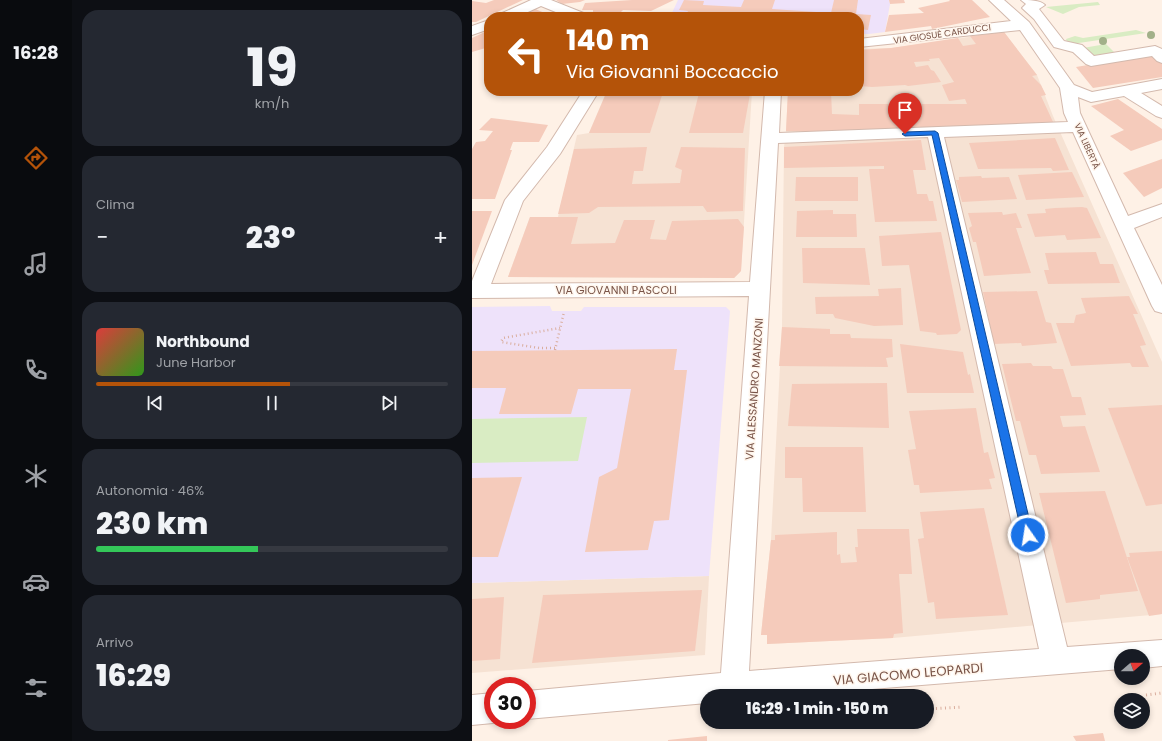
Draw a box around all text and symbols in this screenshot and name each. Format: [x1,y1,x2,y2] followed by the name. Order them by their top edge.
[566,21,649,60] text: 140 m
[892,21,992,47] street label: VIA GIOSUÈ CARDUCCI
[500,28,552,80] icon: left
[246,31,298,104] text: 19
[13,40,59,65] text: 16:28
[566,59,778,84] text: Via Giovanni Boccaccio
[888,93,922,134] pin
[255,94,289,113] text: km/h
[894,99,916,121] icon: arrive
[1071,121,1103,171] street label: VIA LIBERTÀ
[22,144,50,172] icon: directions
[96,195,135,214] text: Clima
[246,216,295,259] text: 23°
[96,222,108,253] text: −
[433,222,448,253] text: +
[22,250,50,278] icon: music
[555,282,677,298] street label: VIA GIOVANNI PASCOLI
[741,318,767,460] street label: VIA ALESSANDRO MANZONI
[156,331,250,352] text: Northbound
[156,353,236,372] text: June Harbor
[22,356,50,384] icon: phone
[144,392,166,414] icon: previous
[261,392,283,414] icon: pause
[378,392,400,414] icon: next
[22,462,50,490] icon: climate
[96,481,204,500] text: Autonomia · 46%
[96,502,208,545] text: 230 km
[1007,514,1049,556] position arrow
[22,568,50,596] icon: car
[96,633,133,652] text: Arrivo
[1114,649,1150,685] north arrow
[1114,649,1150,729] map controls
[96,654,171,697] text: 16:29
[832,658,984,690] street label: VIA GIACOMO LEOPARDI
[22,674,50,702] icon: filters
[484,677,536,729] speed limit sign: 30
[1114,693,1150,729] button: layers
[746,698,888,719] text: 16:29 · 1 min · 150 m

